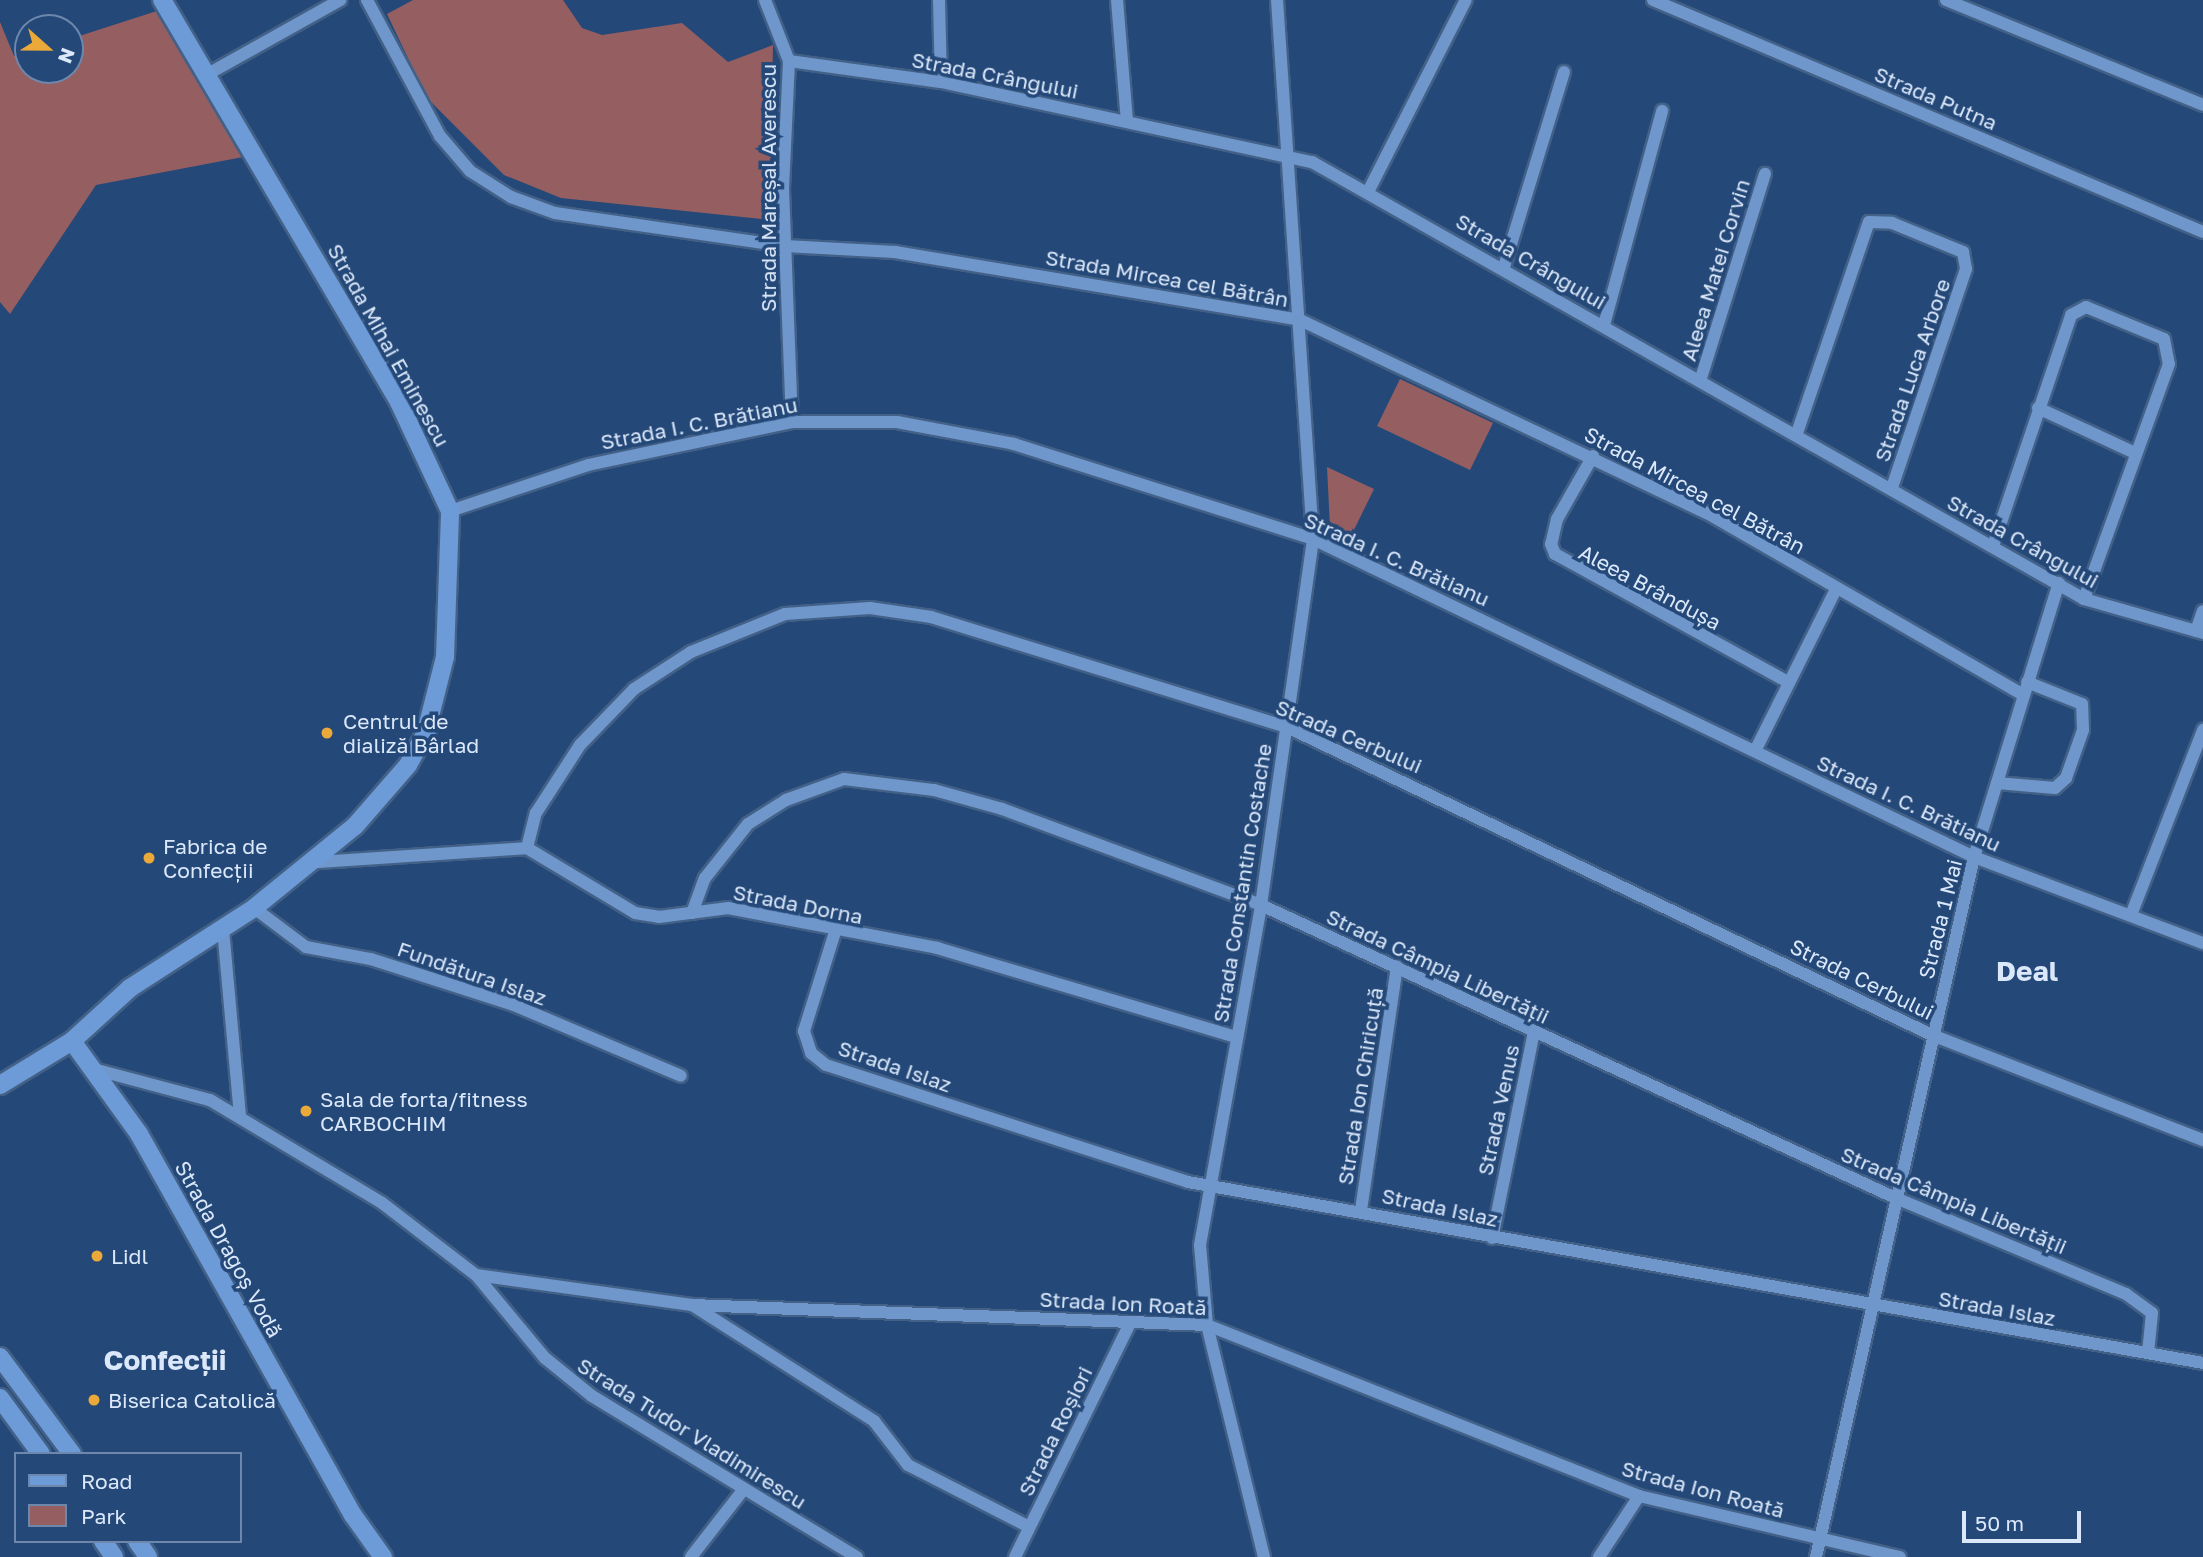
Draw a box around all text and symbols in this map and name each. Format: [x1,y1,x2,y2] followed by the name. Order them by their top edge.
[14,14,84,84] north arrow
[54,45,81,67] text: N
[910,47,1080,103] street label: Strada Crângului
[1871,61,2001,135] street label: Strada Putna
[755,64,781,312] street label: Strada Mareșal Averescu
[1675,176,1755,364] street label: Aleea Matei Corvin
[1452,208,1610,314] street label: Strada Crângului
[323,239,455,451] street label: Strada Mihai Eminescu
[1044,244,1290,312] street label: Strada Mircea cel Bătrân
[1869,275,1955,465] street label: Strada Luca Arbore
[598,392,800,454] street label: Strada I. C. Brătianu
[1580,421,1810,559] street label: Strada Mircea cel Bătrân
[1943,489,2103,593] street label: Strada Crângului
[1300,507,1494,611] street label: Strada I. C. Brătianu
[1575,539,1725,635] street label: Aleea Brândușa
[1272,694,1426,778] street label: Strada Cerbului
[343,708,479,758] place label: Centrul de dializă Bârlad
[317,723,337,743] marker: Centrul de dializă Bârlad
[1207,742,1277,1024] street label: Strada Constantin Costache
[1813,749,2005,857] street label: Strada I. C. Brătianu
[163,833,267,883] place label: Fabrica de Confecții
[141,850,157,866] marker: Fabrica de Confecții
[1913,857,1967,981] street label: Strada 1 Mai
[731,879,865,929] street label: Strada Dorna
[1323,903,1553,1029] street label: Strada Câmpia Libertății
[1786,933,1938,1025] street label: Strada Cerbului
[394,936,550,1010] street label: Fundătura Islaz
[1996,954,2058,988] district label: Deal
[1332,985,1388,1187] street label: Strada Ion Chiricuță
[835,1035,955,1097] street label: Strada Islaz
[1472,1042,1524,1178] street label: Strada Venus
[320,1086,528,1136] place label: Sala de forta/fitness CARBOCHIM
[298,1103,314,1119] marker: Sala de forta/fitness CARBOCHIM
[1837,1141,2071,1259] street label: Strada Câmpia Libertății
[170,1156,288,1342] street label: Strada Dragoș Vodă
[1380,1182,1500,1232] street label: Strada Islaz
[111,1243,148,1269] place label: Lidl
[89,1248,105,1264] marker: Lidl
[1937,1285,2057,1331] street label: Strada Islaz
[1039,1286,1207,1320] street label: Strada Ion Roată
[104,1343,226,1377] district label: Confecții
[573,1352,811,1514] street label: Strada Tudor Vladimirescu
[1013,1362,1097,1500] street label: Strada Roșiori
[108,1387,276,1413] place label: Biserica Catolică
[86,1392,102,1408] marker: Biserica Catolică
[14,1452,242,1543] legend
[1619,1455,1787,1523] street label: Strada Ion Roată
[81,1468,132,1494] text: Road
[1965,1498,2084,1542] scale bar
[81,1503,126,1529] text: Park
[1975,1510,2024,1536] text: 50 m

